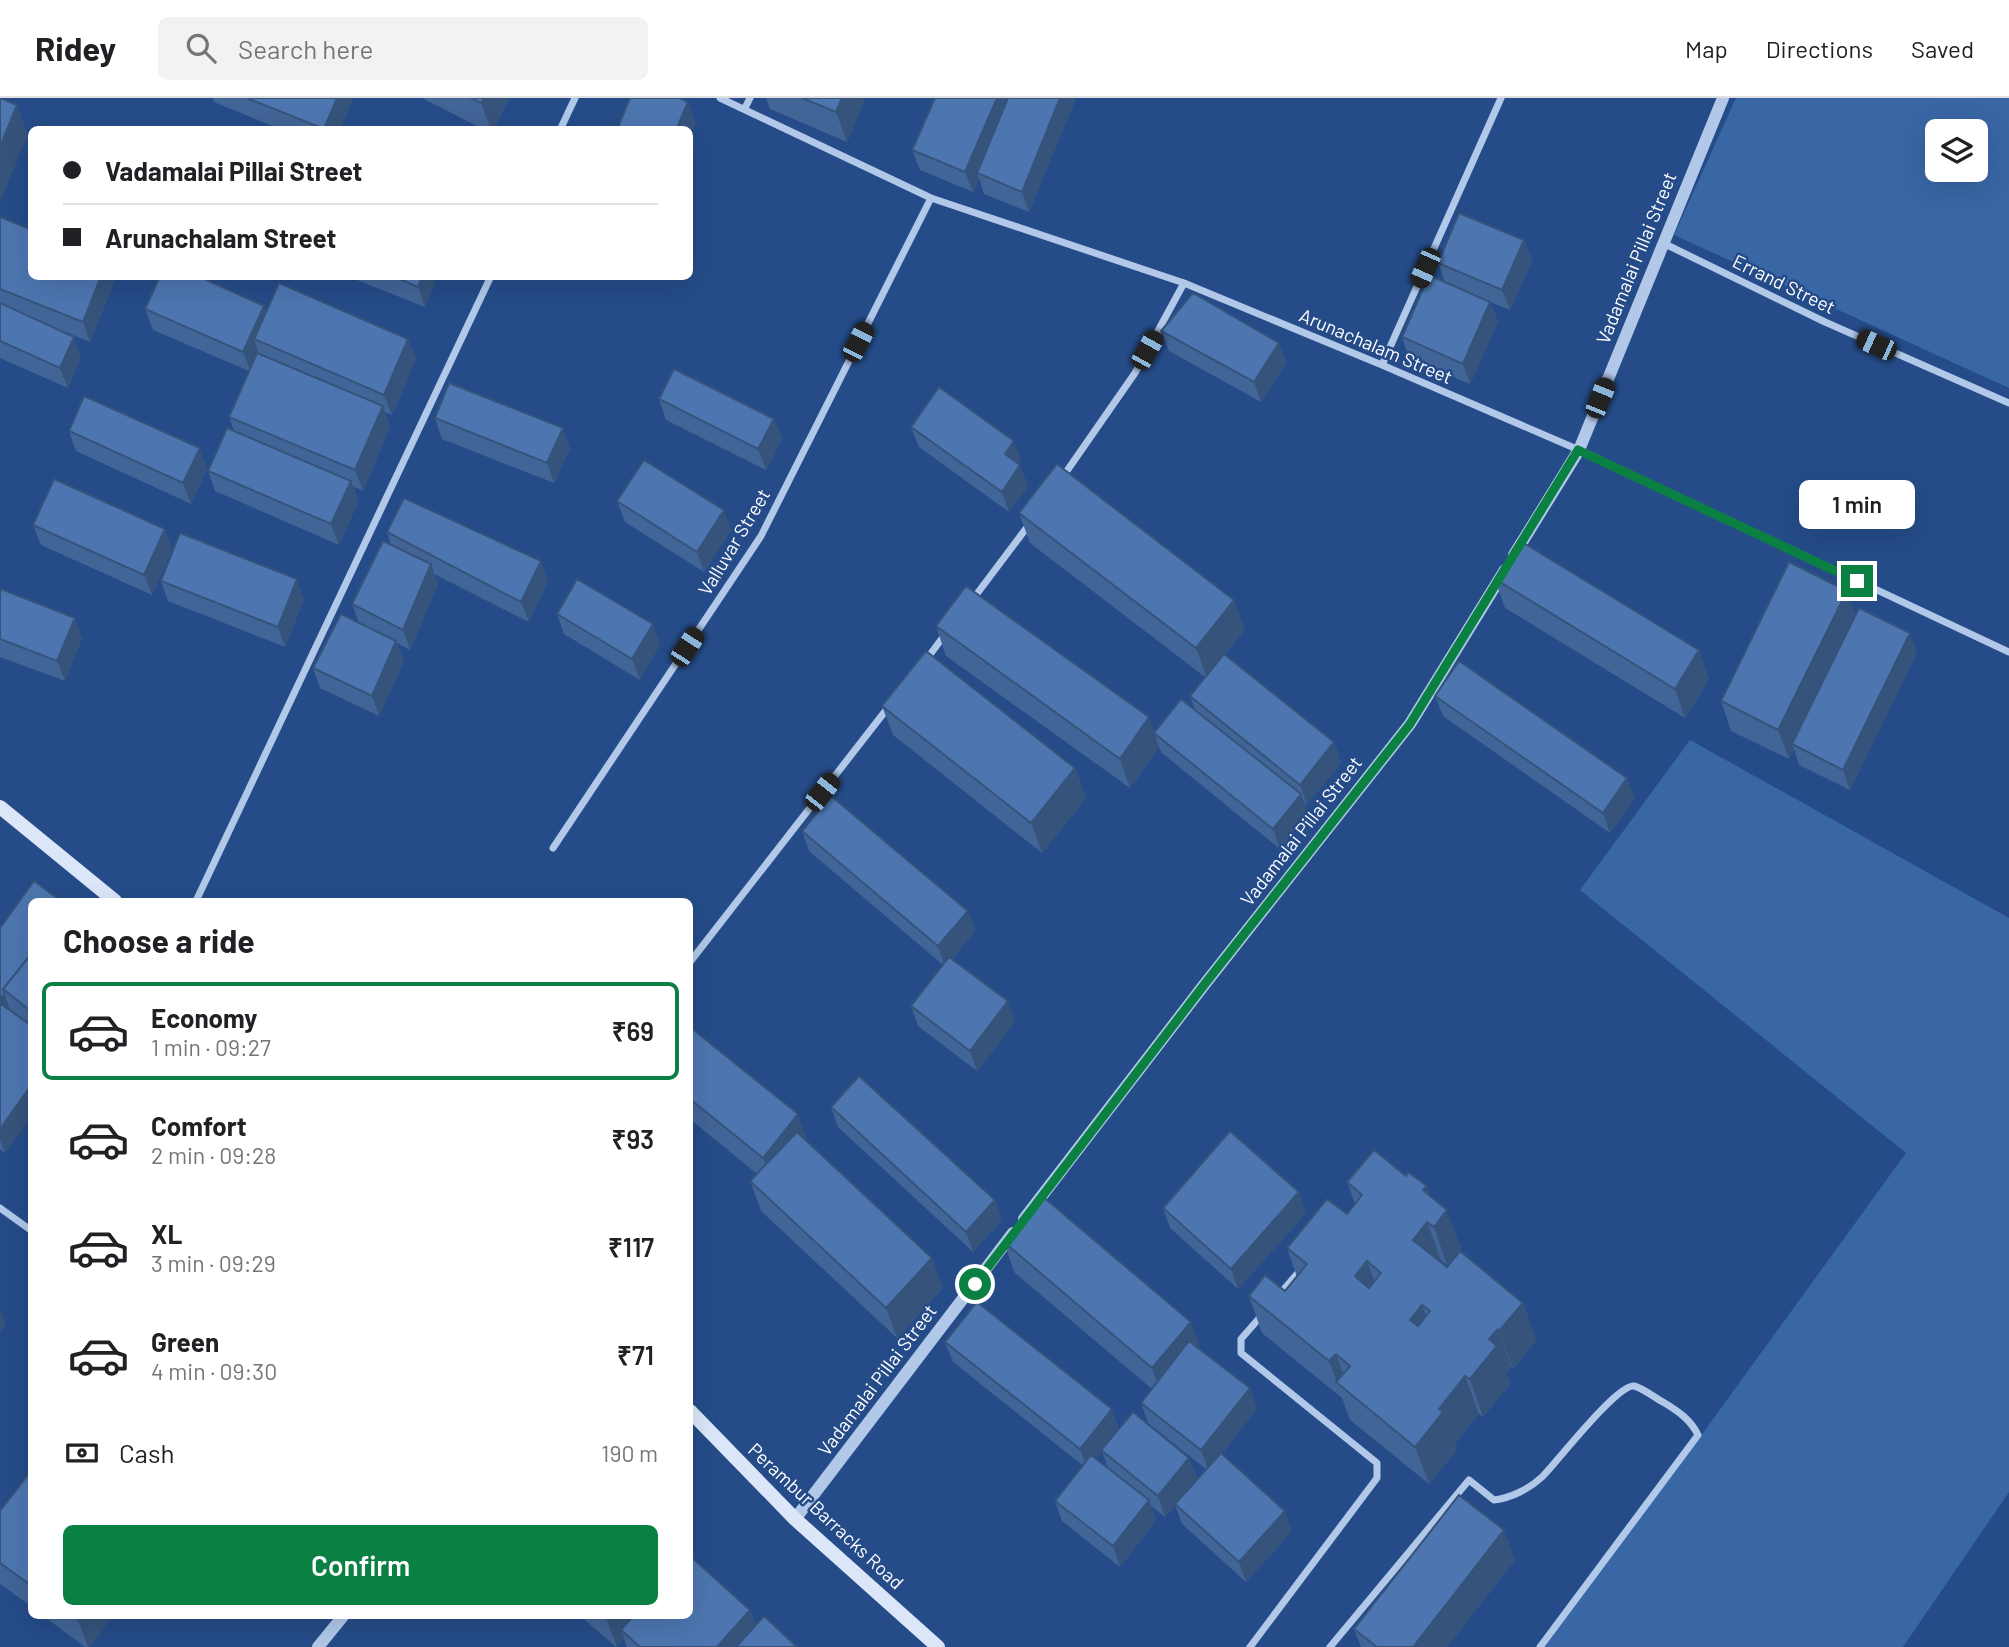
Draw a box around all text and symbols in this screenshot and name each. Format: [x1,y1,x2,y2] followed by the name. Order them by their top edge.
[158,17,648,80] search box
[35,28,116,68] text: Ridey
[182,29,220,67] icon: search
[238,33,373,64] text: Search here
[1685,34,1728,63] text: Map
[1766,34,1873,63] text: Directions
[1911,34,1974,63] text: Saved
[1925,119,1988,182] map controls
[1925,119,1988,182] button: layers
[105,155,362,186] text: Vadamalai Pillai Street
[1591,169,1681,347] street label: Vadamalai Pillai Street
[105,222,336,253] text: Arunachalam Street
[1407,245,1444,291] car
[1729,249,1839,318] street label: Errand Street
[1296,303,1456,388] street label: Arunachalam Street
[840,319,877,365] car
[1128,327,1167,373] car
[1853,327,1900,363] car
[1583,375,1618,421] car
[1799,480,1915,528] callout: 1 min
[693,484,774,599] street label: Valluvar Street
[1832,490,1882,518] text: 1 min
[1841,565,1873,597] route end
[667,624,708,670] car
[1235,751,1366,910] street label: Vadamalai Pillai Street
[801,769,844,815] car
[63,921,255,959] text: Choose a ride
[67,1000,130,1063] icon: car
[151,1002,257,1033] text: Economy
[612,1015,654,1046] text: ₹69
[151,1033,271,1061] text: 1 min · 09:27
[67,1108,130,1171] icon: car
[151,1110,247,1141] text: Comfort
[612,1123,654,1154] text: ₹93
[151,1141,276,1169] text: 2 min · 09:28
[67,1216,130,1279] icon: car
[151,1218,182,1249] text: XL
[608,1231,654,1262] text: ₹117
[151,1249,276,1277] text: 3 min · 09:29
[959,1268,991,1300] route start
[812,1300,941,1460] street label: Vadamalai Pillai Street
[67,1324,130,1387] icon: car
[151,1326,219,1357] text: Green
[617,1339,654,1370] text: ₹71
[151,1357,277,1385] text: 4 min · 09:30
[63,1434,101,1472] icon: cash
[119,1437,174,1468] text: Cash
[744,1438,909,1594] street label: Perambur Barracks Road
[601,1439,658,1467] text: 190 m
[63,1525,658,1605] button: Confirm

